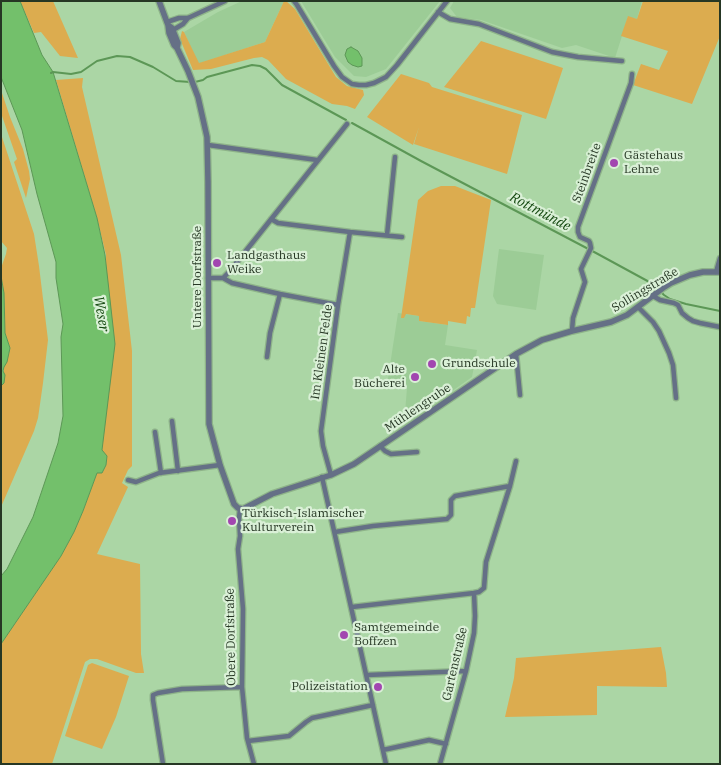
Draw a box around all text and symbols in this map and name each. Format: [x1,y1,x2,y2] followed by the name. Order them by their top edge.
[570,141,604,205] street label: Steinbreite
[624,149,683,177] place label: Gästehaus Lehne
[608,157,620,169] marker: Gästehaus Lehne
[507,189,573,235] water label: Rottmünde
[191,226,205,328] street label: Untere Dorfstraße
[227,249,306,277] place label: Landgasthaus Weike
[211,257,223,269] marker: Landgasthaus Weike
[609,265,681,315] street label: Sollingstraße
[90,295,112,333] water label: Weser
[308,303,336,401] street label: Im Kleinen Felde
[442,357,516,371] place label: Grundschule
[426,358,438,370] marker: Grundschule
[354,363,405,391] place label: Alte Bücherei
[409,371,421,383] marker: Alte Bücherei
[382,381,454,435] street label: Mühlengrube
[242,507,364,535] place label: Türkisch-Islamischer Kulturverein
[226,515,238,527] marker: Türkisch-Islamischer Kulturverein
[223,588,239,686] street label: Obere Dorfstraße
[354,621,439,649] place label: Samtgemeinde Boffzen
[440,626,470,702] street label: Gartenstraße
[338,629,350,641] marker: Samtgemeinde Boffzen
[292,680,368,694] place label: Polizeistation
[372,681,384,693] marker: Polizeistation

